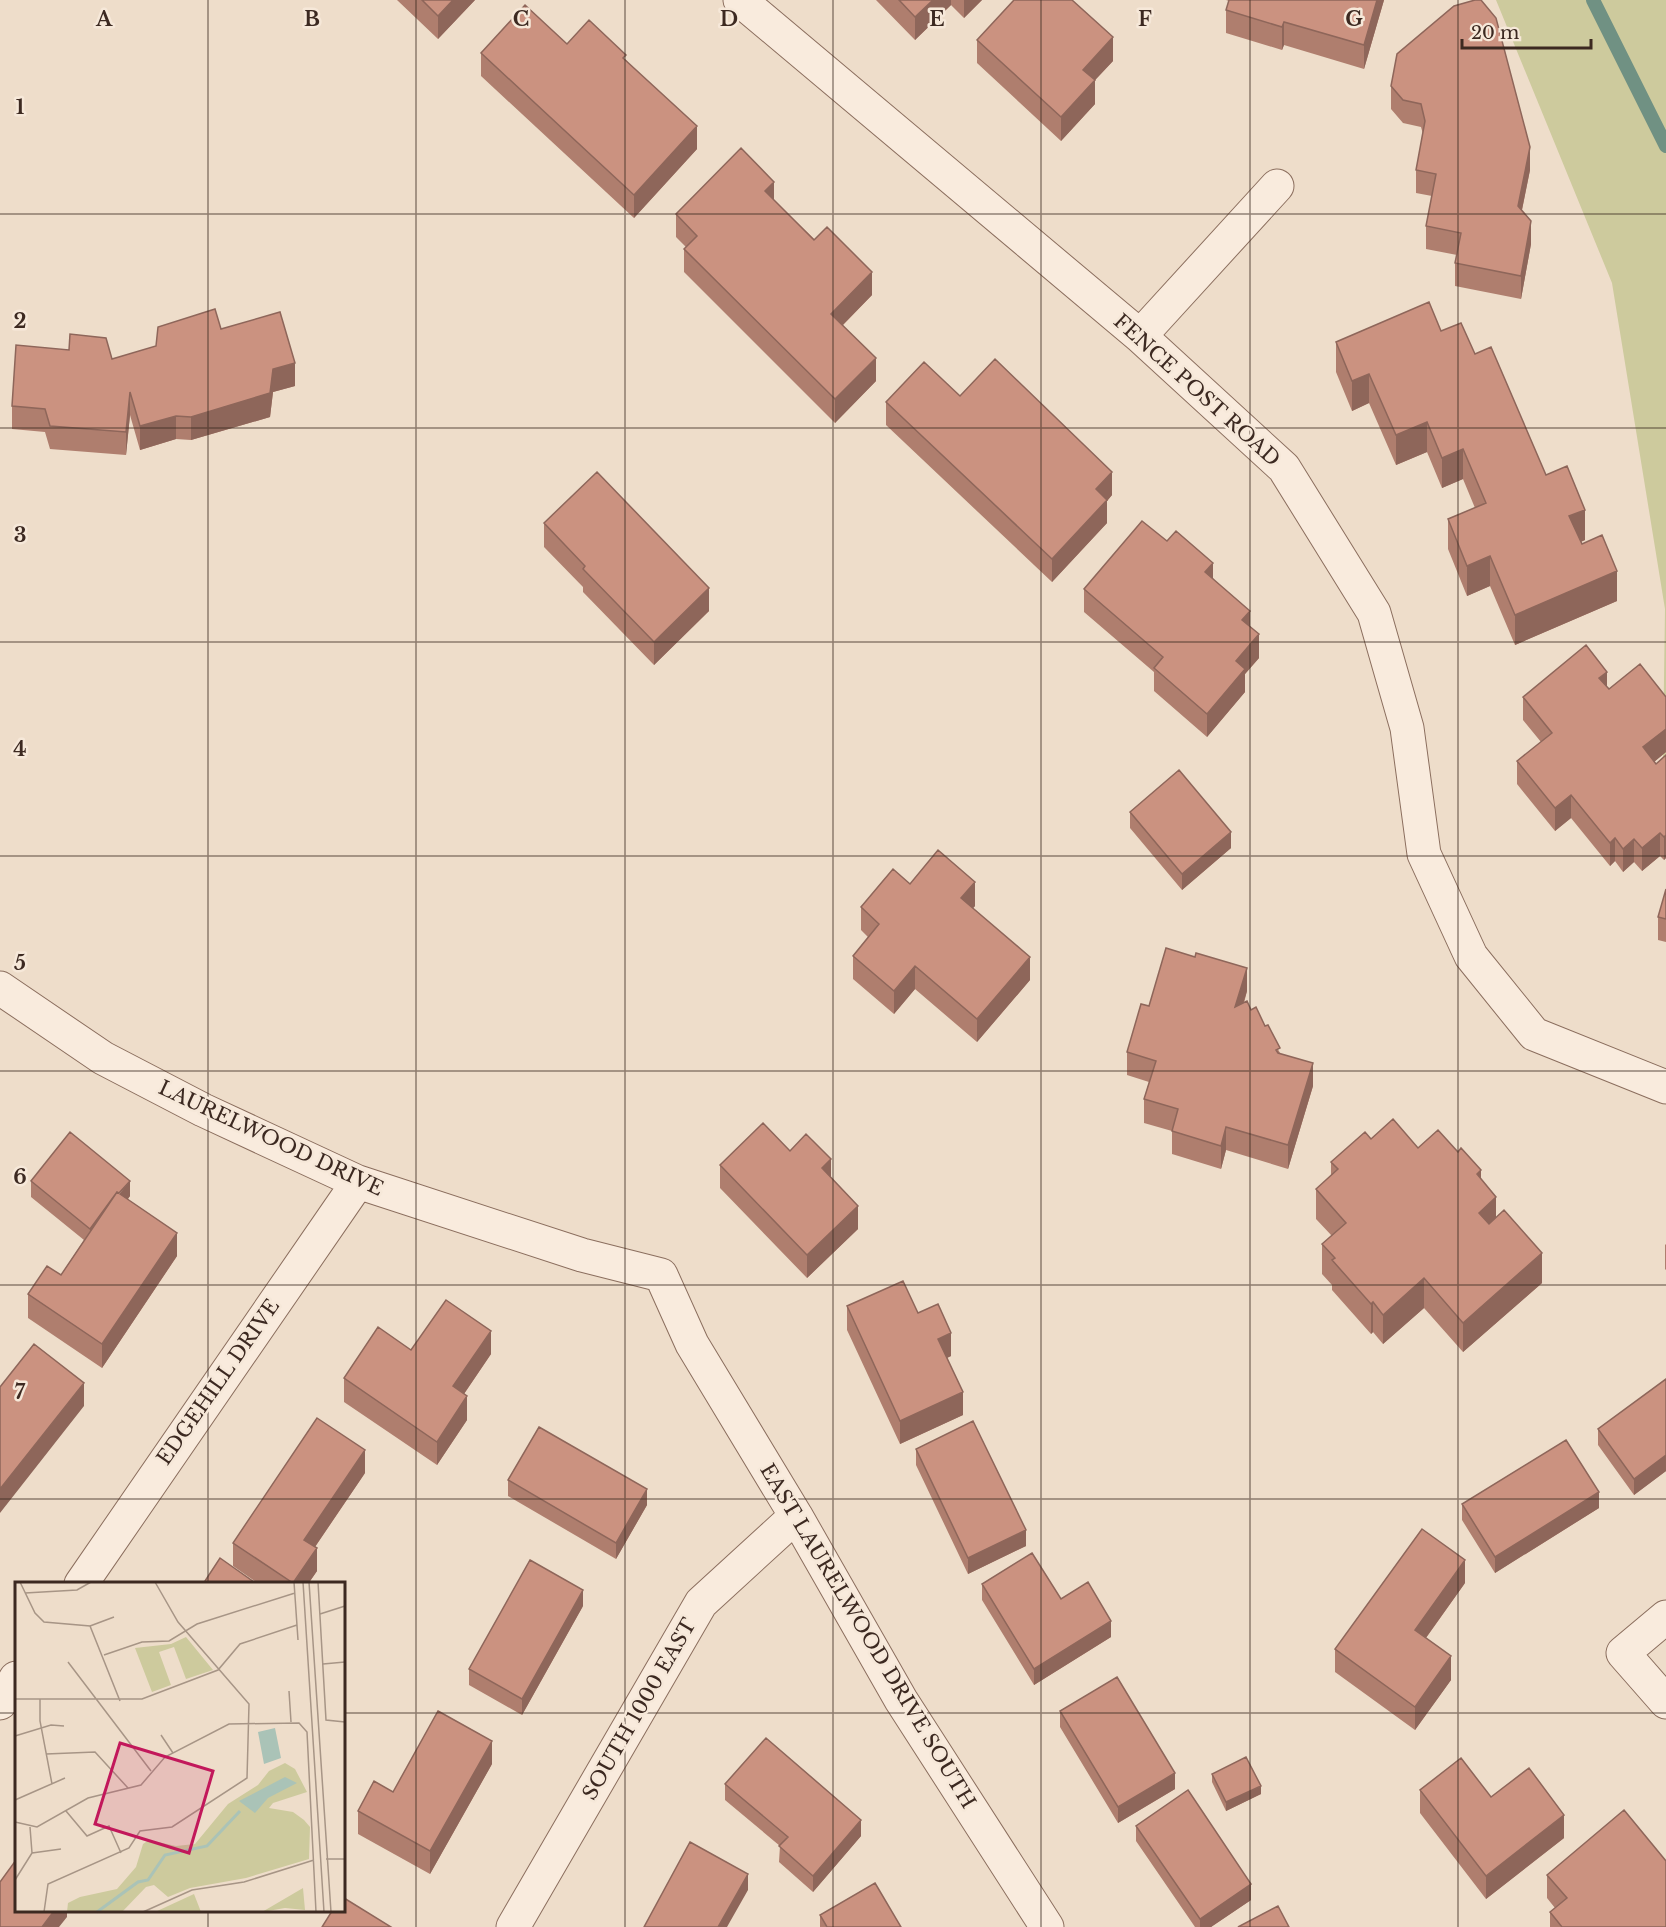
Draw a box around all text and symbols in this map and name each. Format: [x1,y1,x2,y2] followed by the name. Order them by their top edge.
[95,7,113,31] text: A
[304,7,320,31] text: B
[513,7,529,31] text: C
[720,7,738,31] text: D
[929,7,945,31] text: E
[1138,7,1152,31] text: F
[1345,7,1363,31] text: G
[1462,12,1591,50] scale bar
[1471,22,1519,44] text: 20 m
[16,95,25,119] text: 1
[13,309,27,333] text: 2
[1109,309,1285,471] street label: FENCE POST ROAD
[14,523,26,547] text: 3
[13,737,27,761] text: 4
[14,951,26,975] text: 5
[155,1075,387,1201] street label: LAURELWOOD DRIVE
[13,1165,27,1189] text: 6
[152,1295,284,1469] street label: EDGEHILL DRIVE
[15,1380,26,1404] text: 7
[755,1459,981,1813] street label: EAST LAURELWOOD DRIVE SOUTH
[15,1582,345,1912] inset map
[577,1614,701,1804] street label: SOUTH 1000 EAST

